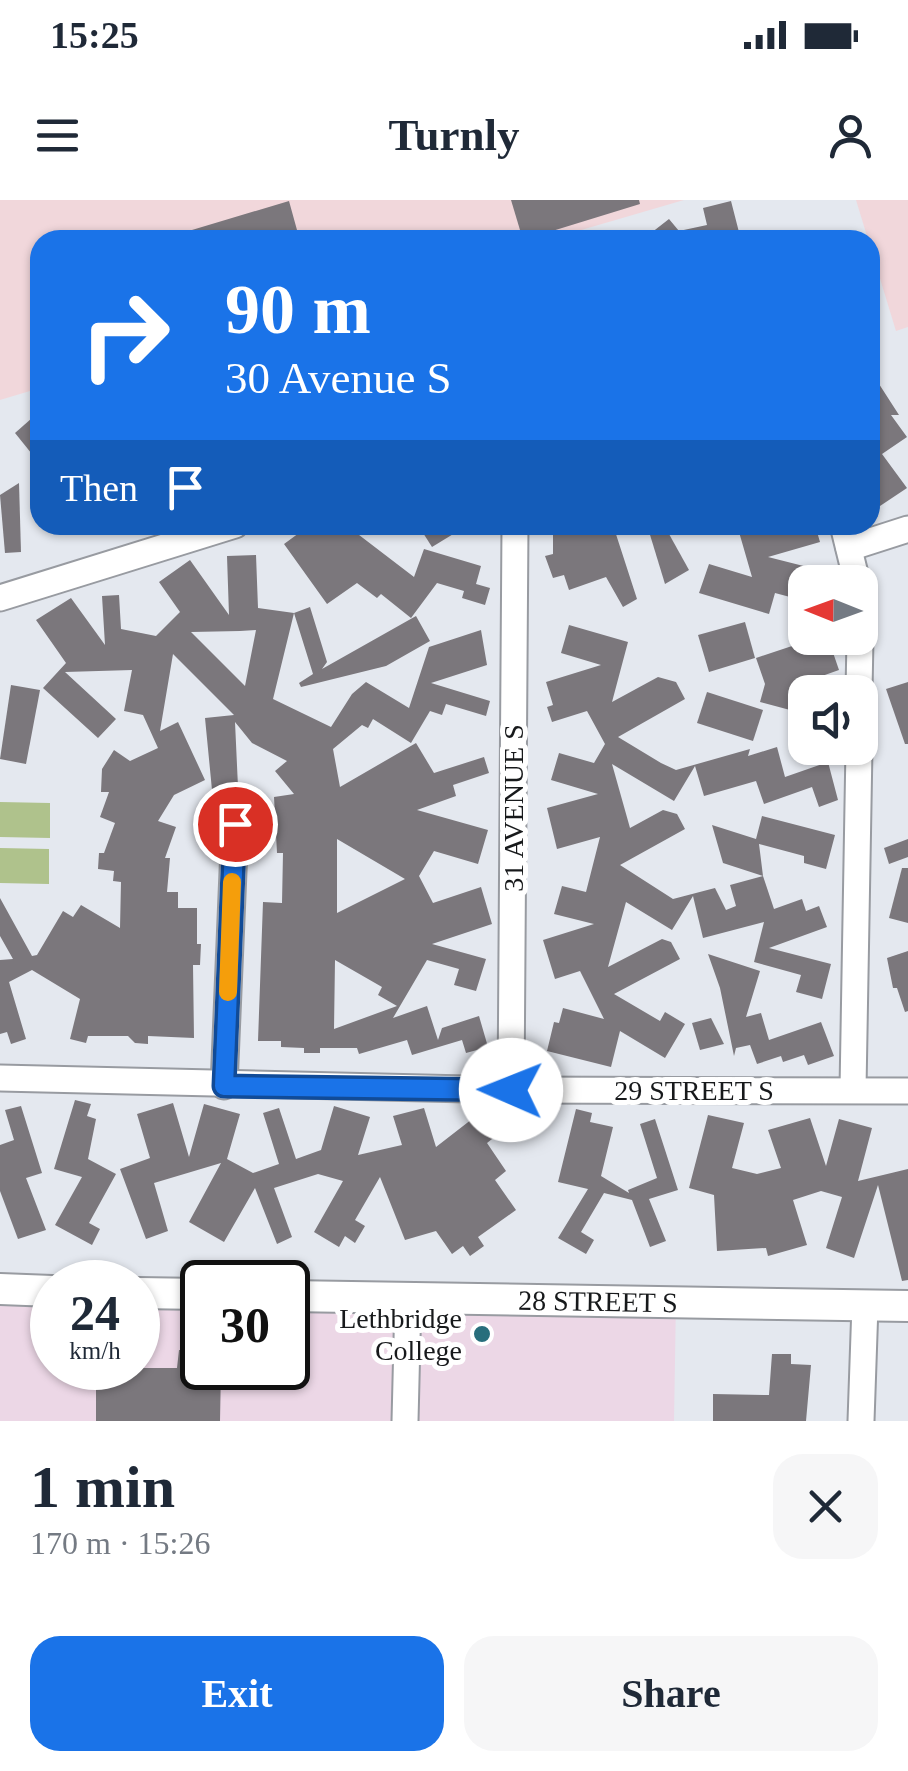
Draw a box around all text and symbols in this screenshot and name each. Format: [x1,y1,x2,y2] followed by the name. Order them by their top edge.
[50,14,139,56] text: 15:25
[30,108,85,163] icon: menu
[823,108,878,163] icon: person
[389,110,519,160] text: Turnly
[60,270,190,400] icon: right
[225,271,371,348] text: 90 m
[225,353,452,403] text: 30 Avenue S
[158,460,213,515] icon: arrive
[60,467,138,509] text: Then
[788,565,878,655] north arrow
[788,565,878,765] map controls
[788,675,878,765] button: sound
[498,724,529,892] street label: 31 AVENUE S
[193,782,278,867] pin
[208,797,263,852] icon: arrive
[459,1038,563,1142] position arrow
[614,1075,774,1106] street label: 29 STREET S
[180,1260,310,1390] speed limit sign: 30
[70,1285,120,1341] text: 24
[518,1285,678,1318] street label: 28 STREET S
[339,1303,462,1366] place label: Lethbridge College
[471,1323,493,1345] marker: Lethbridge College
[69,1337,121,1364] text: km/h
[30,1454,175,1520] text: 1 min
[773,1454,878,1559] button: close
[30,1525,210,1561] text: 170 m · 15:26
[30,1636,444,1751] button: Exit
[464,1636,878,1751] button: Share

